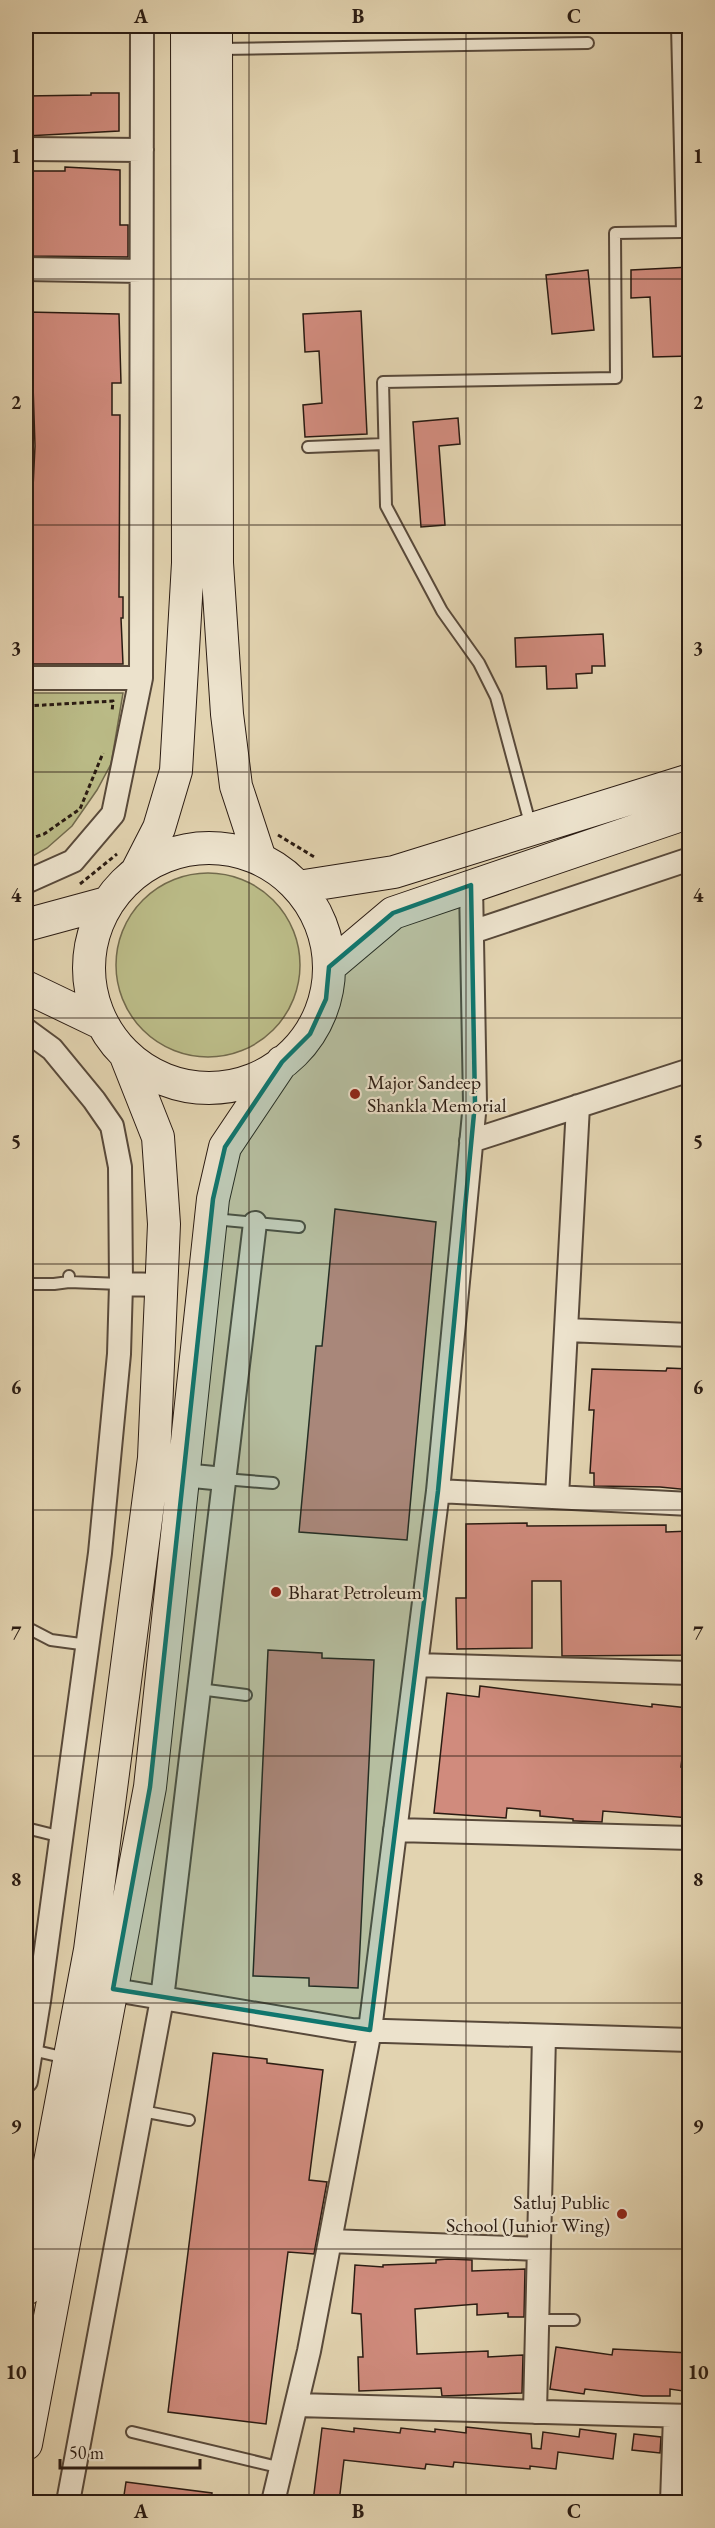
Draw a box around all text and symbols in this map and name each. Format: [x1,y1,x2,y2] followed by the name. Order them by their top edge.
[133,3,149,29] text: A
[352,3,364,29] text: B
[567,3,581,29] text: C
[11,143,21,169] text: 1
[693,143,703,169] text: 1
[11,389,22,415] text: 2
[693,389,704,415] text: 2
[11,635,21,661] text: 3
[693,635,703,661] text: 3
[11,882,22,908] text: 4
[693,882,704,908] text: 4
[367,1069,507,1118] place label: Major Sandeep Shankla Memorial
[348,1087,362,1101] marker: Major Sandeep Shankla Memorial
[11,1128,21,1154] text: 5
[693,1128,703,1154] text: 5
[11,1374,22,1400] text: 6
[693,1374,704,1400] text: 6
[288,1579,422,1605] place label: Bharat Petroleum
[269,1585,283,1599] marker: Bharat Petroleum
[11,1620,22,1646] text: 7
[693,1620,704,1646] text: 7
[11,1866,21,1892] text: 8
[693,1866,703,1892] text: 8
[11,2113,22,2139] text: 9
[693,2113,704,2139] text: 9
[446,2189,610,2238] place label: Satluj Public School (Junior Wing)
[615,2207,629,2221] marker: Satluj Public School (Junior Wing)
[5,2359,27,2385] text: 10
[687,2359,709,2385] text: 10
[60,2432,200,2470] scale bar
[69,2441,104,2464] text: 50 m
[133,2498,149,2524] text: A
[352,2498,364,2524] text: B
[567,2498,581,2524] text: C

